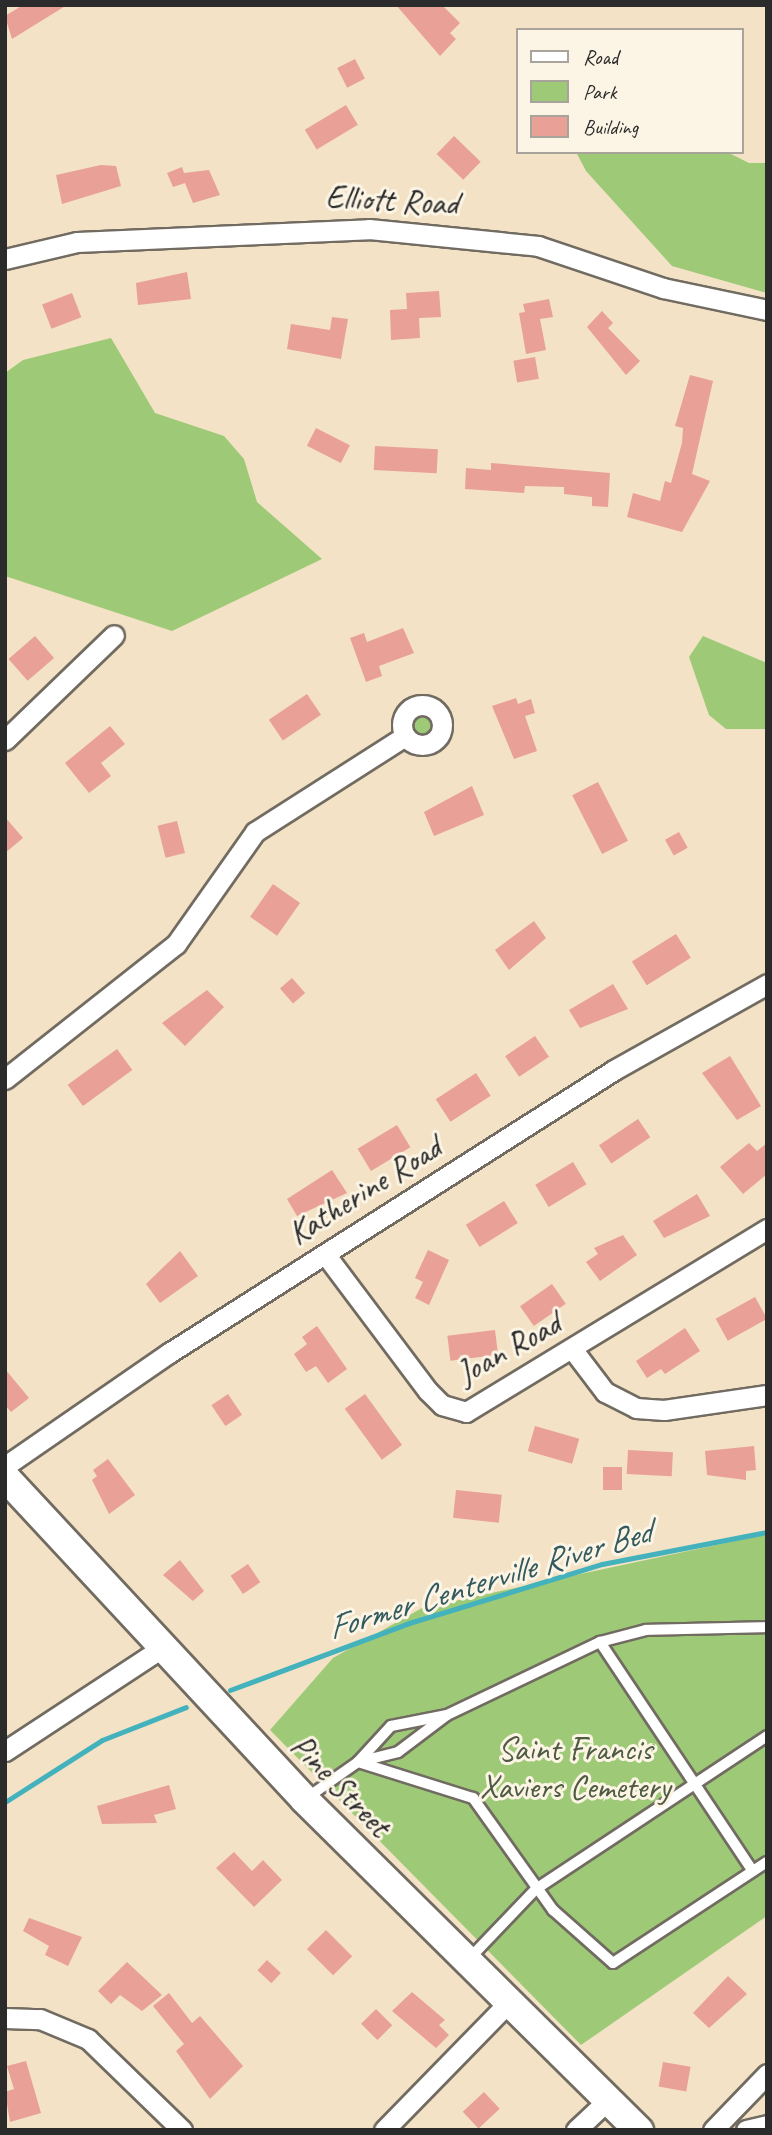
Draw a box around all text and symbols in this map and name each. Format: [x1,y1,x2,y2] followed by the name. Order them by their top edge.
[516,28,744,154] legend
[583,44,618,70] text: Road
[583,79,616,105] text: Park
[583,114,638,140] text: Building
[325,178,459,224] street label: Elliott Road
[281,1128,449,1254] street label: Katherine Road
[450,1304,568,1394] street label: Joan Road
[322,1511,656,1649] water label: Former Centerville River Bed
[282,1726,398,1846] street label: Pine Street
[480,1730,670,1808] park label: Saint Francis Xaviers Cemetery

